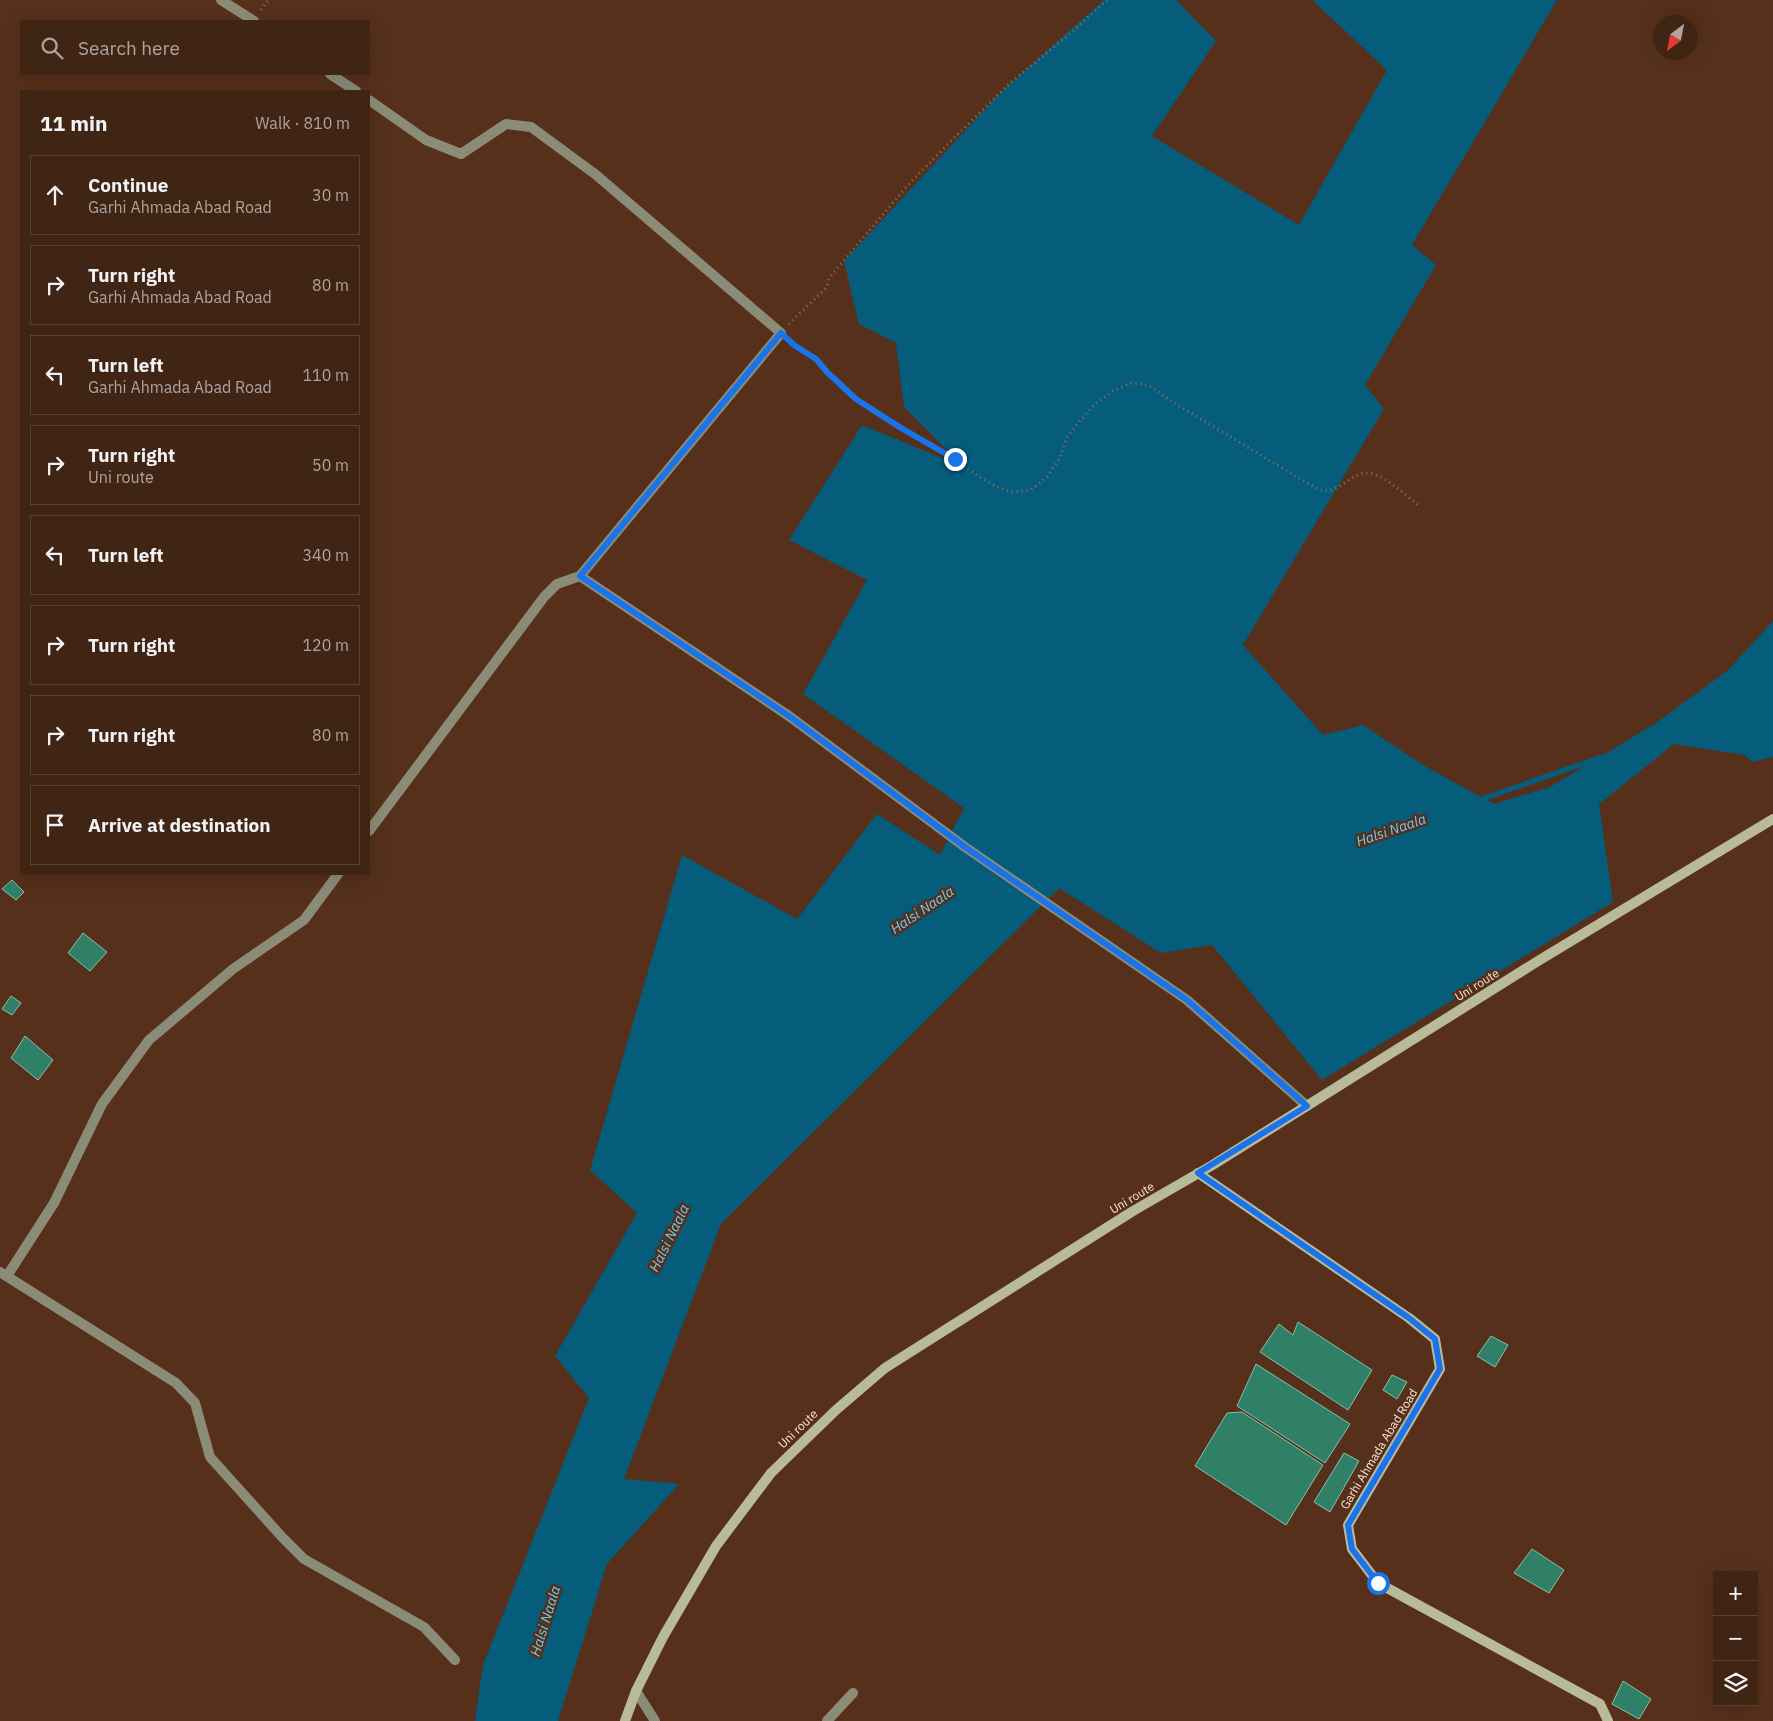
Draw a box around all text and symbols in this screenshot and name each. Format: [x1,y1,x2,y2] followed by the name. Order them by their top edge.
[1653,15,1698,60] north arrow
[20,20,370,75] search box
[38,34,66,62] icon: search
[78,36,180,60] text: Search here
[40,109,107,137] text: 11 min
[255,113,350,133] text: Walk · 810 m
[88,173,168,197] text: Continue
[41,181,69,209] icon: ahead
[312,185,349,205] text: 30 m
[88,197,272,217] text: Garhi Ahmada Abad Road
[88,263,175,287] text: Turn right
[41,271,69,299] icon: right
[312,275,349,295] text: 80 m
[88,287,272,307] text: Garhi Ahmada Abad Road
[88,353,164,377] text: Turn left
[41,361,69,389] icon: left
[302,365,349,385] text: 110 m
[88,377,272,397] text: Garhi Ahmada Abad Road
[88,443,175,467] text: Turn right
[944,448,967,471] route end
[41,451,69,479] icon: right
[312,455,349,475] text: 50 m
[88,467,154,487] text: Uni route
[41,541,69,569] icon: left
[88,543,164,567] text: Turn left
[302,545,349,565] text: 340 m
[41,631,69,659] icon: right
[88,633,175,657] text: Turn right
[302,635,349,655] text: 120 m
[41,721,69,749] icon: right
[88,723,175,747] text: Turn right
[312,725,349,745] text: 80 m
[1354,810,1428,850] water label: Halsi Naala
[41,811,69,839] icon: arrive
[88,813,271,837] text: Arrive at destination
[887,882,957,938] water label: Halsi Naala
[1452,965,1502,1004] street label: Uni route
[1107,1178,1157,1217] street label: Uni route
[645,1201,693,1275] water label: Halsi Naala
[1337,1386,1420,1512] street label: Garhi Ahmada Abad Road
[775,1406,821,1451] street label: Uni route
[1713,1571,1758,1706] map controls
[1713,1571,1758,1616] button: +
[1367,1572,1390,1595] route start
[526,1584,564,1658] water label: Halsi Naala
[1713,1616,1758,1661] button: −
[1713,1661,1758,1706] button: layers

